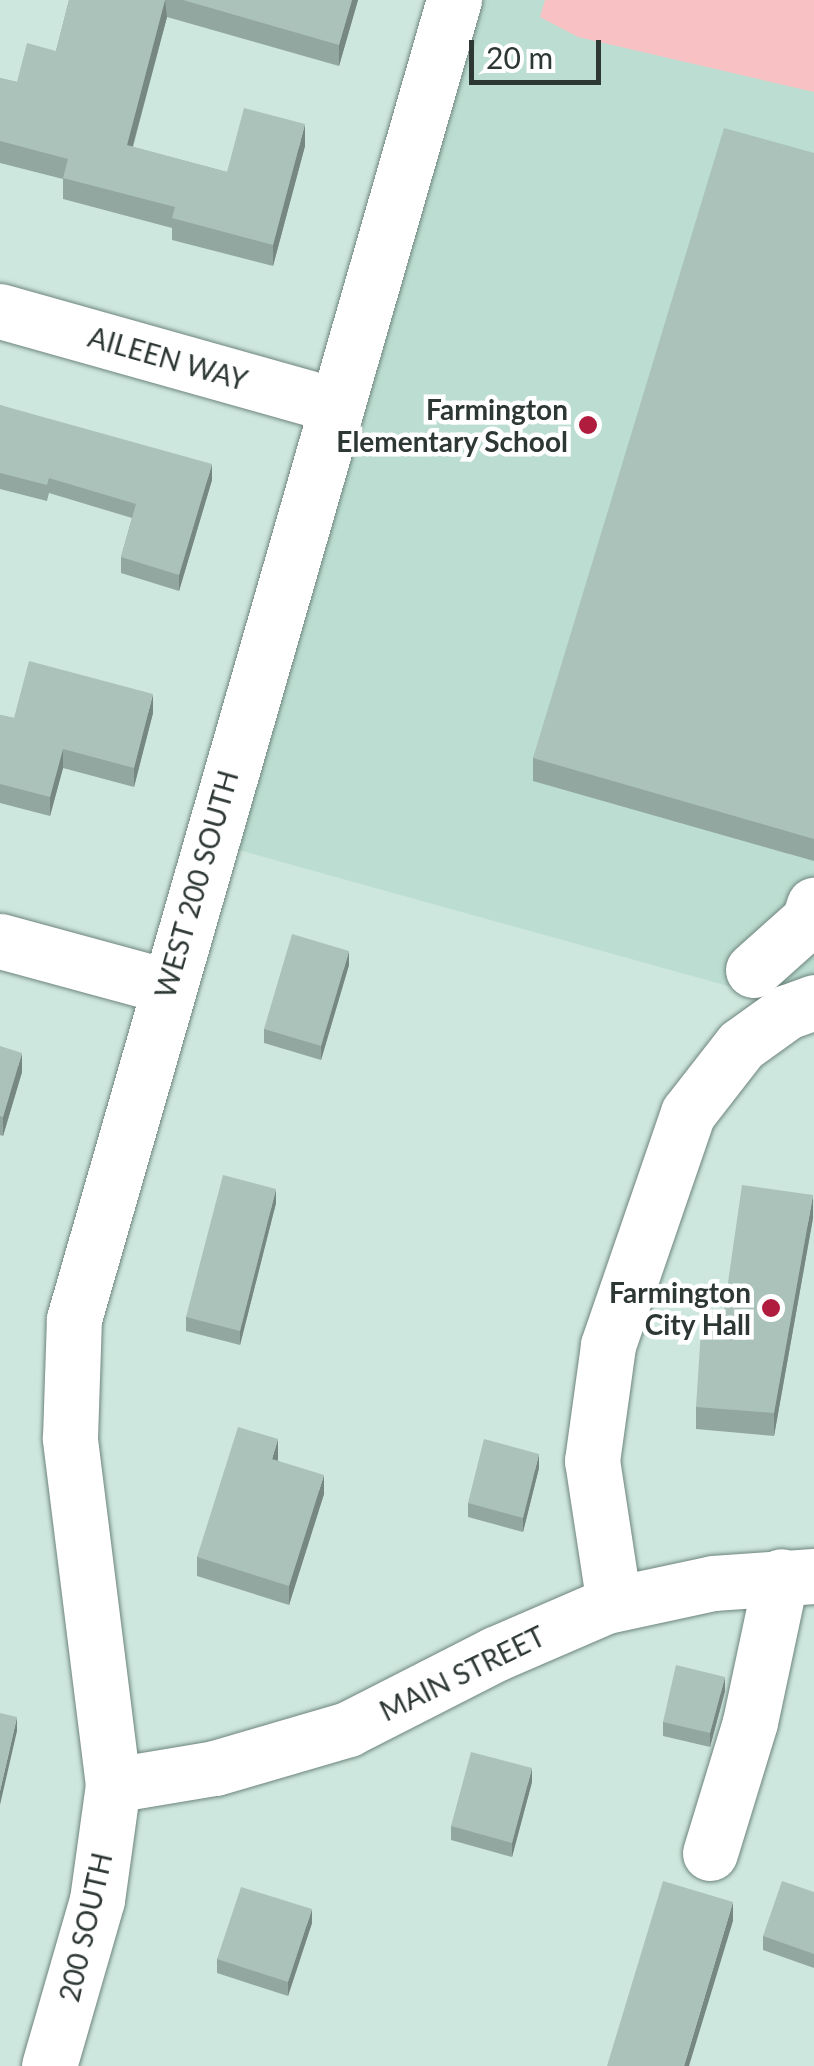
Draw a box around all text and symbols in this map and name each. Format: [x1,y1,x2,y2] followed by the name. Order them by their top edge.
[474,20,606,82] scale bar
[486,39,553,75] text: 20 m
[84,319,252,397] street label: AILEEN WAY
[336,392,568,458] place label: Farmington Elementary School
[577,414,599,436] marker: Farmington Elementary School
[147,766,245,1002] street label: WEST 200 SOUTH
[609,1275,751,1341] place label: Farmington City Hall
[760,1297,782,1319] marker: Farmington City Hall
[374,1619,550,1727] street label: MAIN STREET
[52,1849,118,2005] street label: 200 SOUTH

